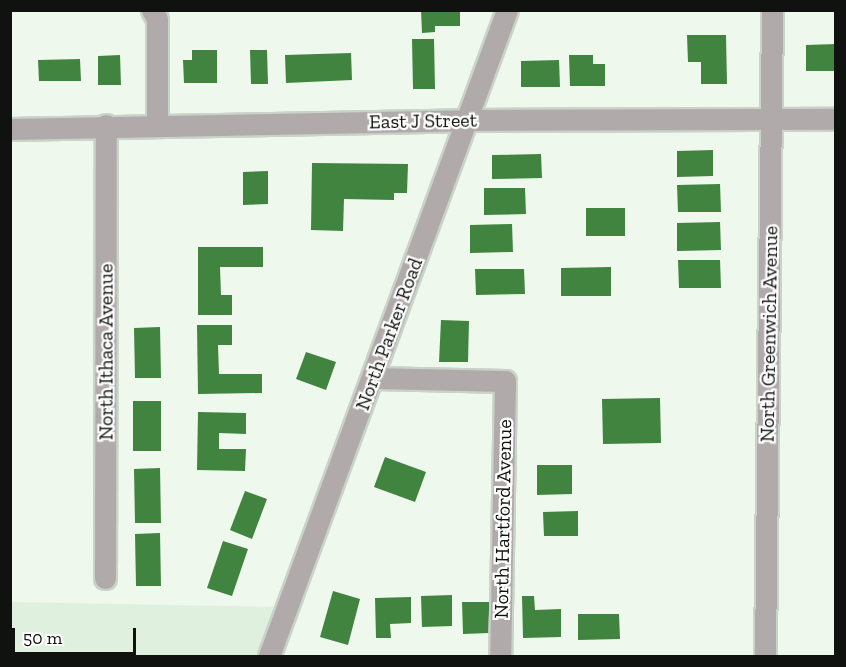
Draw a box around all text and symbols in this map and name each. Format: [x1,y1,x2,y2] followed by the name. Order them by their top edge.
[369,108,477,134] street label: East J Street
[755,225,783,443] street label: North Greenwich Avenue
[350,254,428,414] street label: North Parker Road
[94,263,118,441] street label: North Ithaca Avenue
[489,419,517,619] street label: North Hartford Avenue
[15,616,140,654] scale bar
[23,627,62,649] text: 50 m

